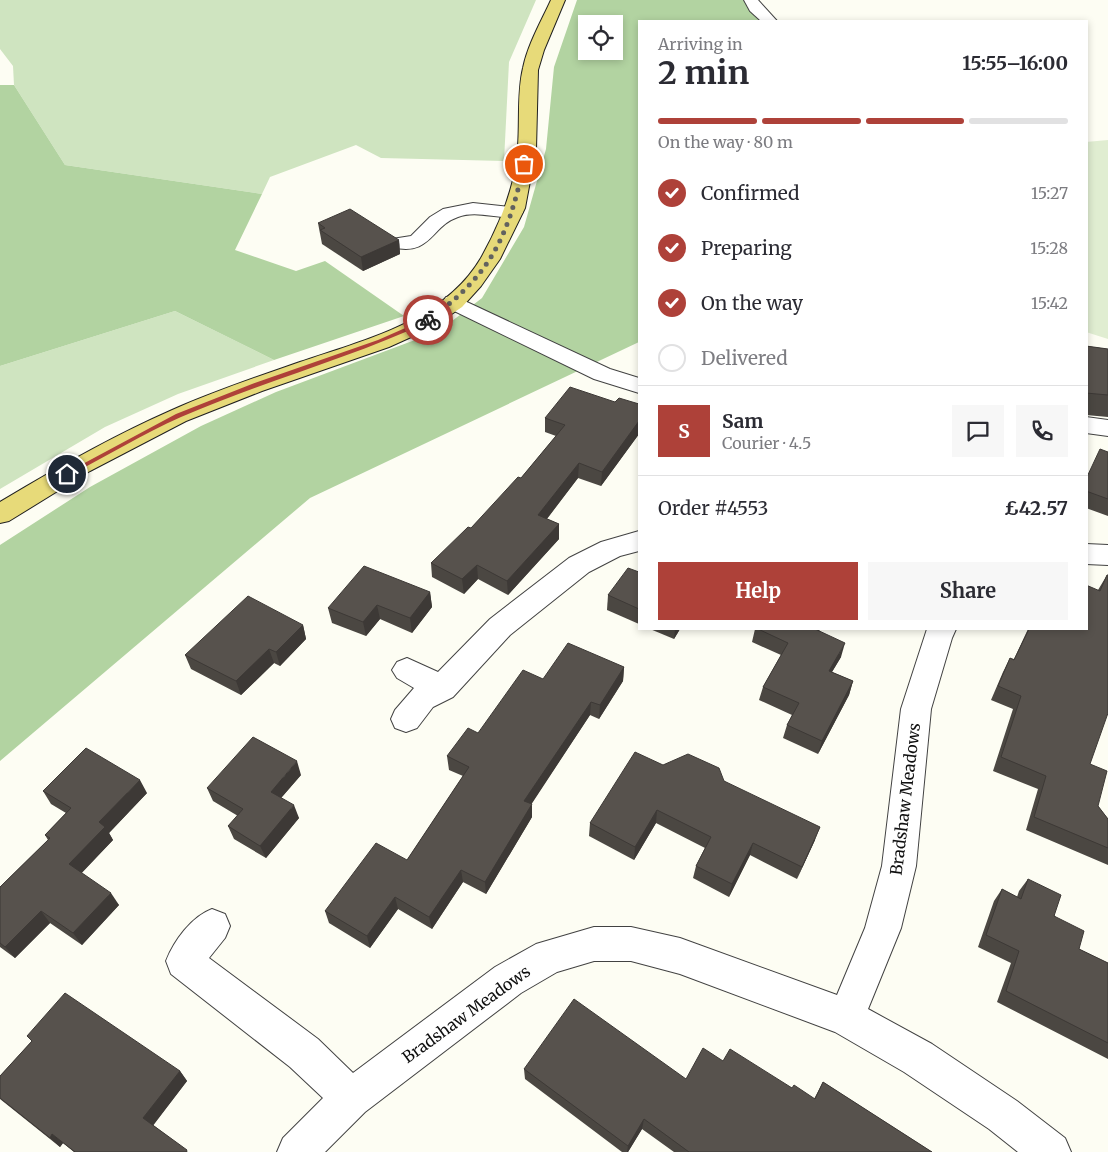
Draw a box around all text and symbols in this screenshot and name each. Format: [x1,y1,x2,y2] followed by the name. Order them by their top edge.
[578,15,623,60] map controls
[578,15,623,60] button: locate
[658,34,743,54] text: Arriving in
[962,51,1068,75] text: 15:55–16:00
[658,53,749,93] text: 2 min
[658,132,793,152] text: On the way · 80 m
[503,143,545,185] pin
[510,150,538,178] icon: bag
[658,179,686,207] icon: check
[701,181,799,205] text: Confirmed
[1031,183,1068,203] text: 15:27
[658,234,686,262] icon: check
[701,236,792,260] text: Preparing
[1030,238,1068,258] text: 15:28
[658,289,686,317] icon: check
[701,291,803,315] text: On the way
[1031,293,1068,313] text: 15:42
[403,295,453,345] courier
[414,306,442,334] icon: bike
[701,346,788,370] text: Delivered
[952,405,1004,457] button: chat
[1016,405,1068,457] button: phone
[722,409,763,433] text: Sam
[678,419,690,443] text: S
[722,433,811,453] text: Courier · 4.5
[46,453,88,495] pin
[53,460,81,488] icon: home
[658,496,768,520] text: Order #4553
[1004,496,1068,520] text: £42.57
[658,562,858,620] button: Help
[868,562,1068,620] button: Share
[886,722,924,876] street label: Bradshaw Meadows
[398,961,534,1067] street label: Bradshaw Meadows

